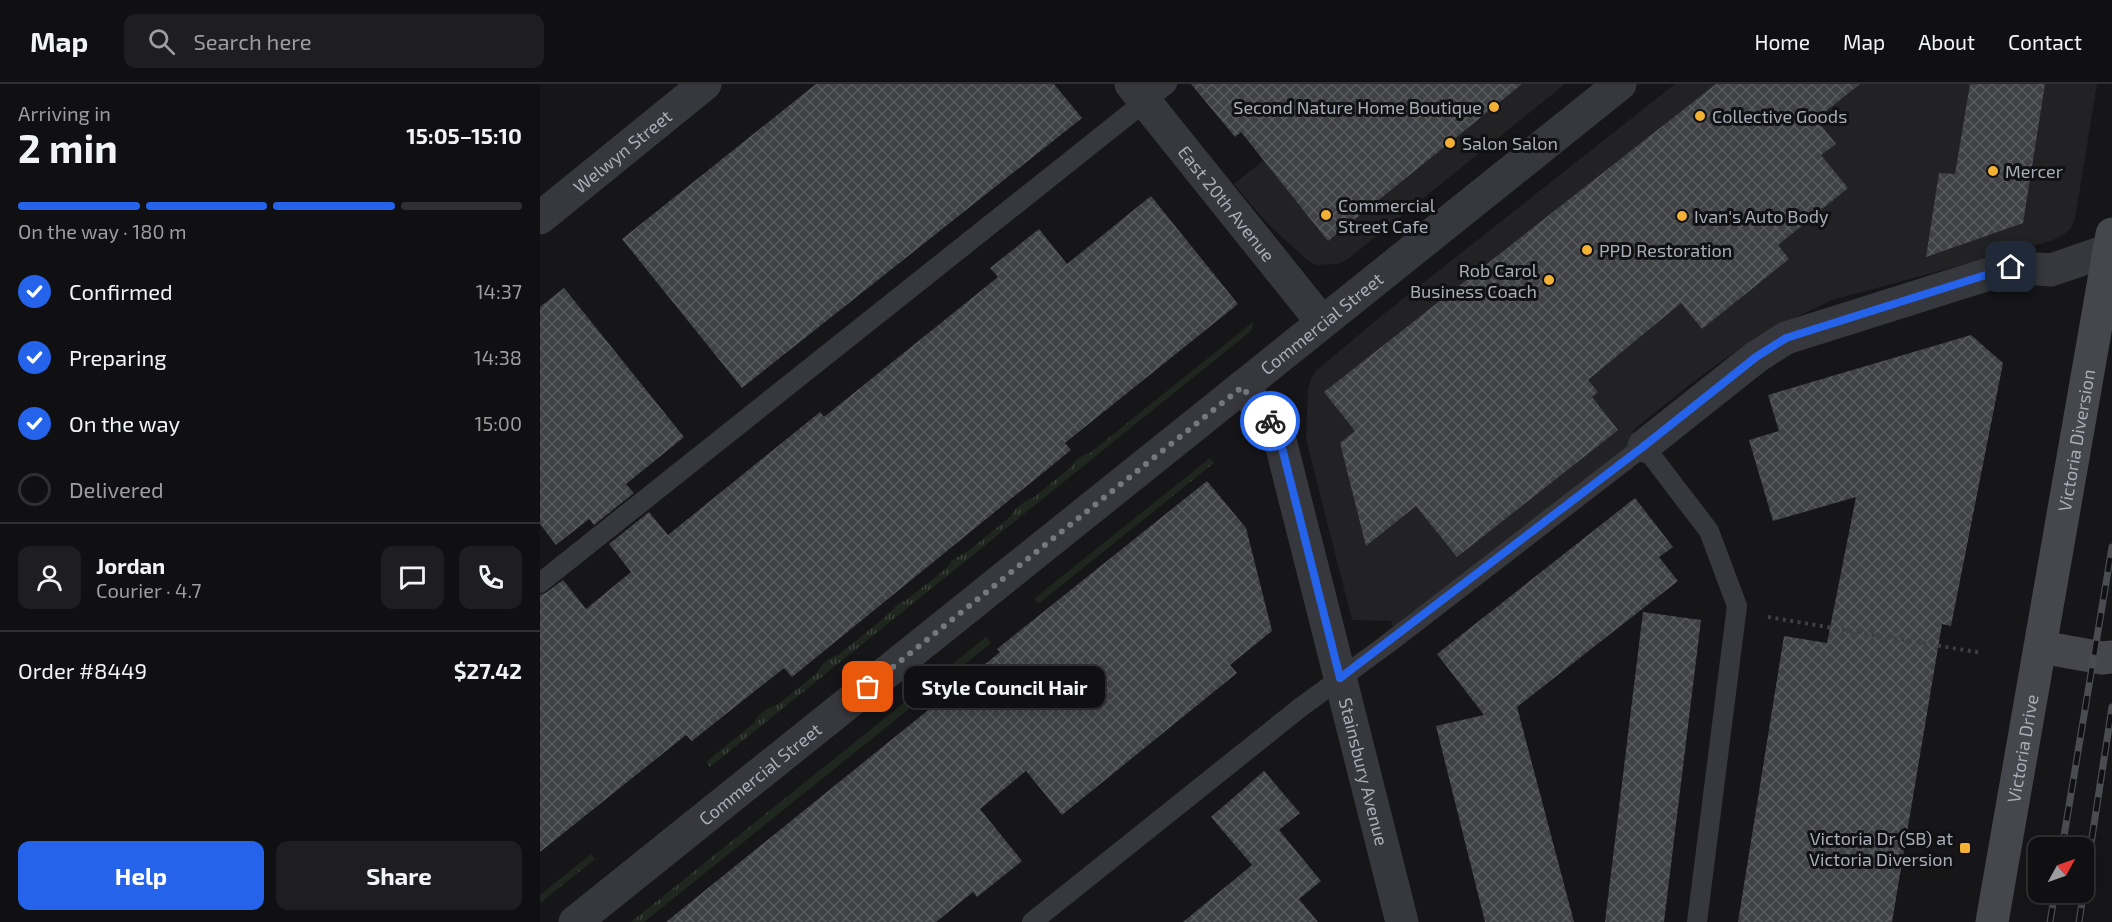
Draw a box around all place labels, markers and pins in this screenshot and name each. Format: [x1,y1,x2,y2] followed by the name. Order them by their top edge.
[1233,96,1482,118] place label: Second Nature Home Boutique
[1487,100,1501,114] marker: Second Nature Home Boutique
[1712,105,1847,127] place label: Collective Goods
[1693,109,1707,123] marker: Collective Goods
[1462,132,1558,154] place label: Salon Salon
[1443,136,1457,150] marker: Salon Salon
[2005,160,2063,182] place label: Mercer
[1986,164,2000,178] marker: Mercer
[1338,194,1436,237] place label: Commercial Street Cafe
[1694,205,1829,227] place label: Ivan's Auto Body
[1319,208,1333,222] marker: Commercial Street Cafe
[1675,209,1689,223] marker: Ivan's Auto Body
[1599,239,1732,261] place label: PPD Restoration
[1985,241,2036,292] pin
[1580,243,1594,257] marker: PPD Restoration
[1410,259,1538,302] place label: Rob Carol Business Coach
[1542,273,1556,287] marker: Rob Carol Business Coach
[842,661,893,712] pin
[904,666,1105,708] callout: Style Council Hair
[1809,827,1953,870] place label: Victoria Dr (SB) at Victoria Diversion
[1958,841,1972,855] marker: Victoria Dr (SB) at Victoria Diversion

